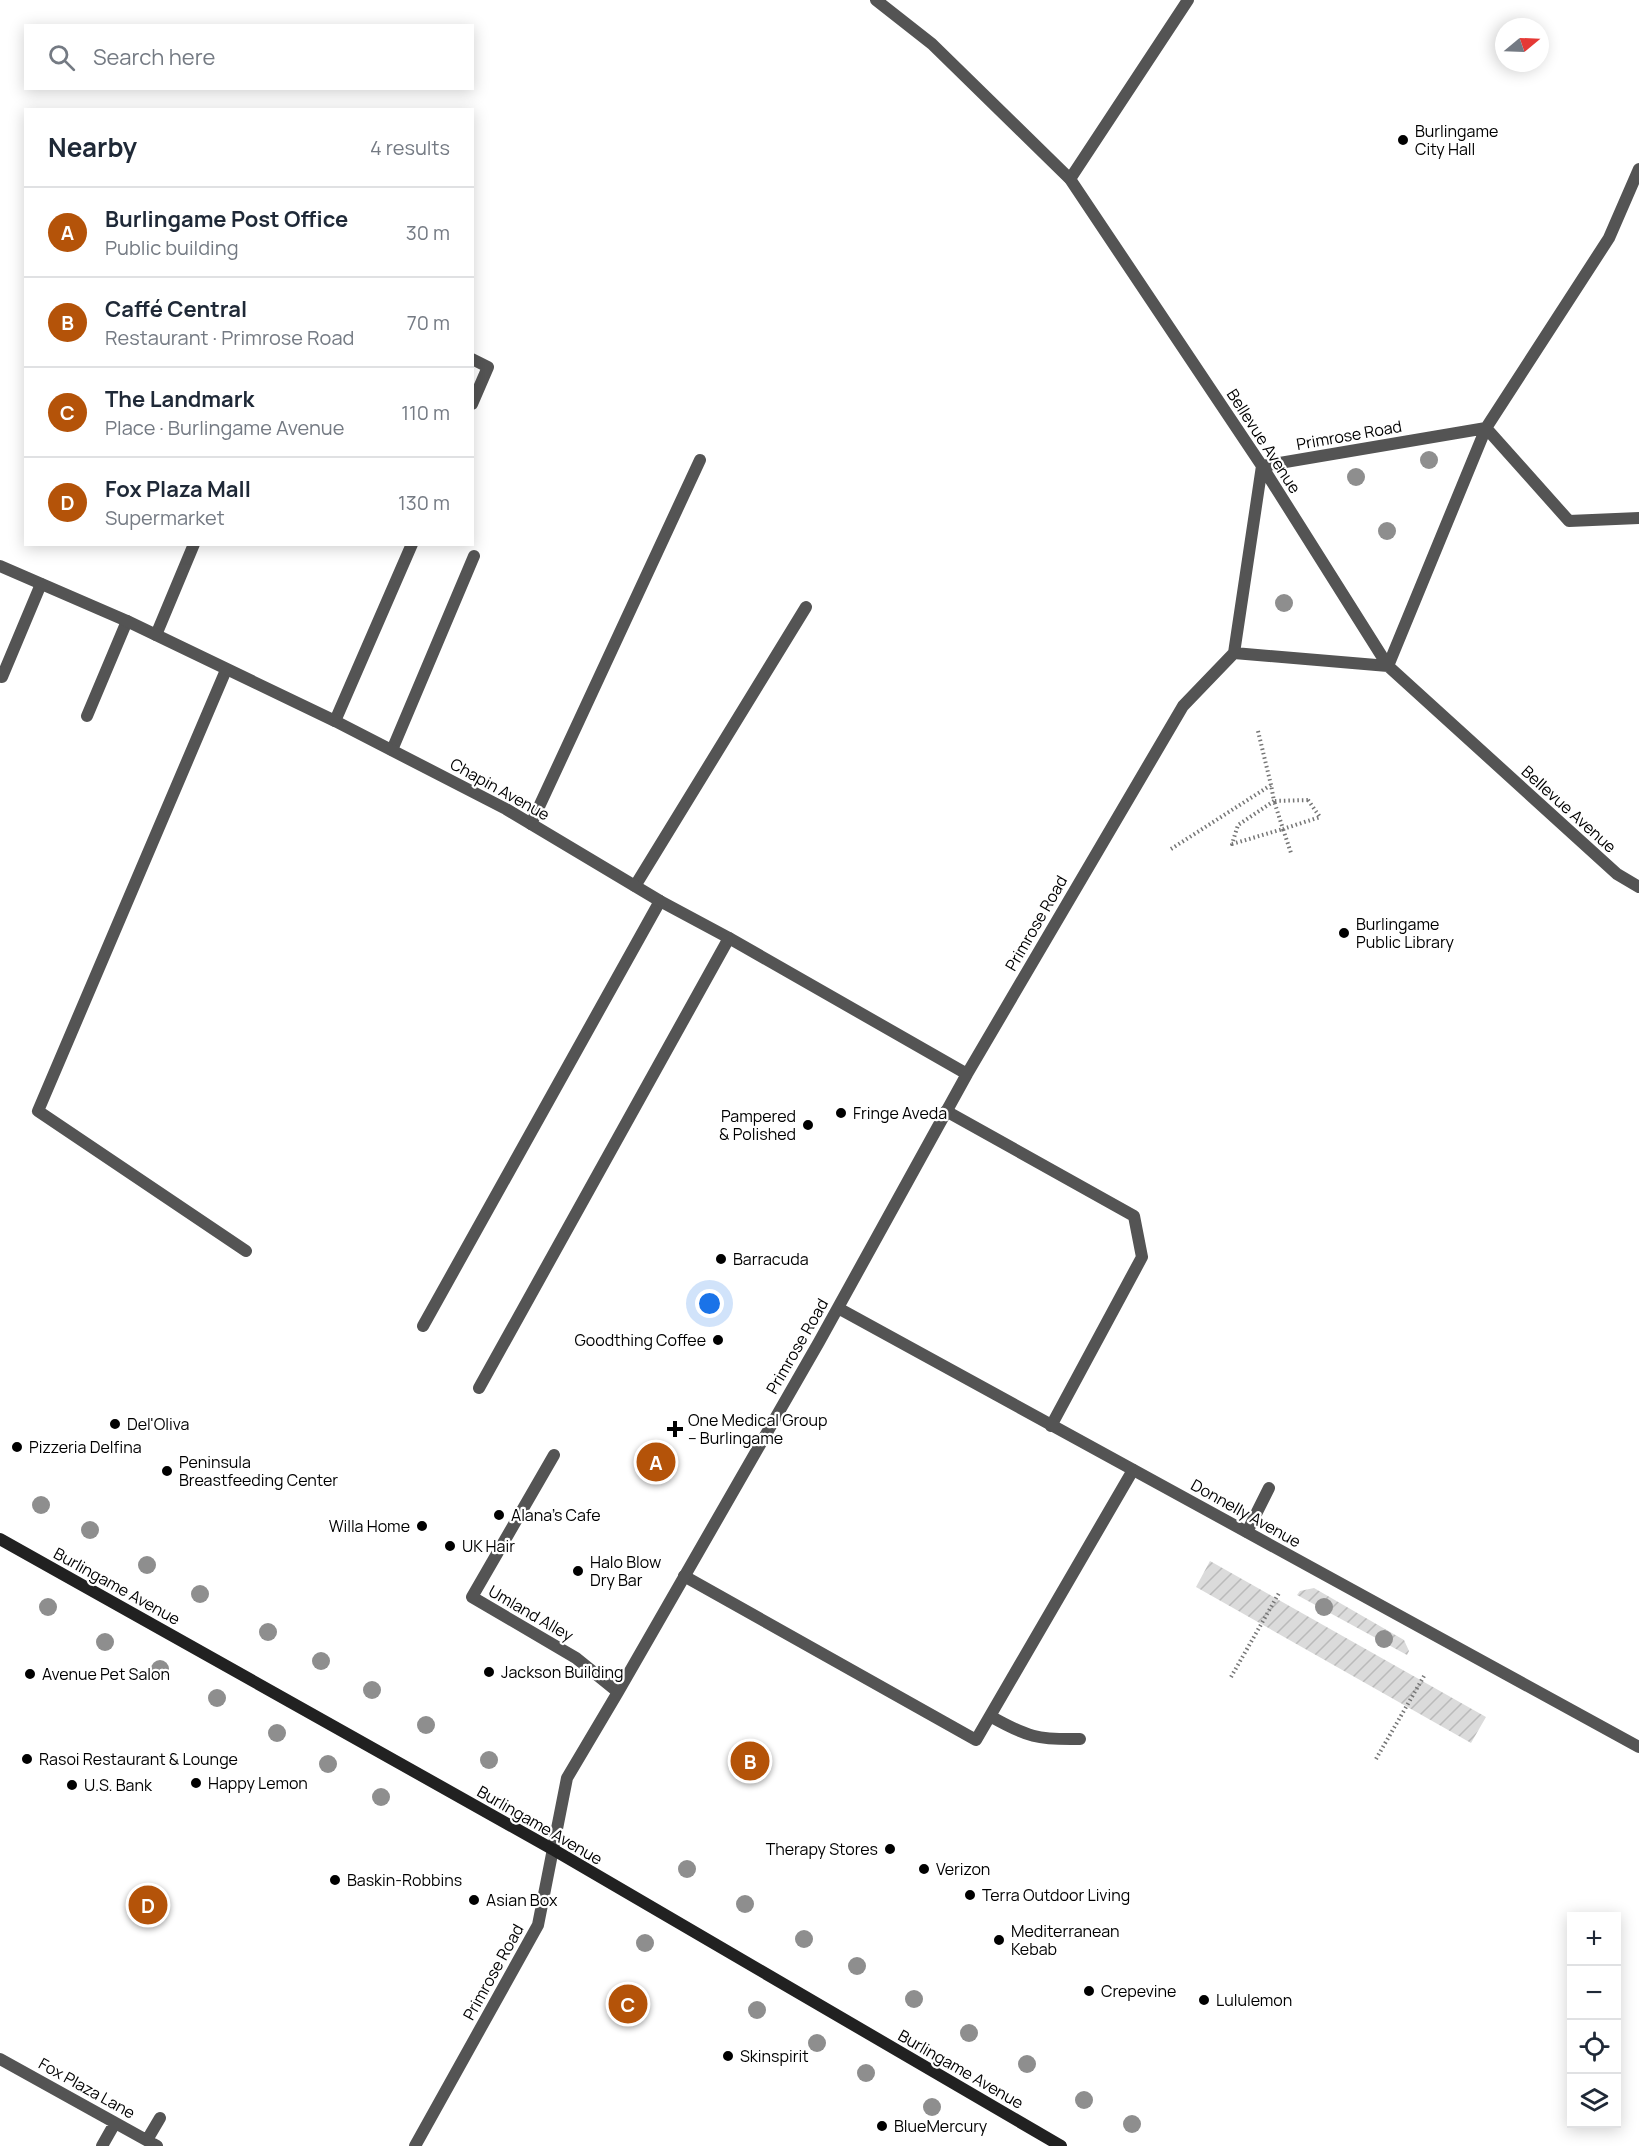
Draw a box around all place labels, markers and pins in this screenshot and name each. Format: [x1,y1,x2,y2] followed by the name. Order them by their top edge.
[1415,120,1498,160] place label: Burlingame City Hall
[1396,133,1410,147] marker: Burlingame City Hall
[1356,913,1455,953] place label: Burlingame Public Library
[1337,926,1351,940] marker: Burlingame Public Library
[853,1102,947,1124] place label: Fringe Aveda
[719,1105,796,1145] place label: Pampered & Polished
[834,1106,848,1120] marker: Fringe Aveda
[801,1118,815,1132] marker: Pampered & Polished
[733,1248,809,1270] place label: Barracuda
[714,1252,728,1266] marker: Barracuda
[575,1329,706,1351] place label: Goodthing Coffee
[711,1333,725,1347] marker: Goodthing Coffee
[688,1409,828,1449] place label: One Medical Group – Burlingame
[127,1413,189,1435] place label: Del'Oliva
[108,1417,122,1431] marker: Del'Oliva
[666,1420,684,1438] marker: One Medical Group – Burlingame
[29,1436,142,1458] place label: Pizzeria Delfina
[10,1440,24,1454] marker: Pizzeria Delfina
[636,1440,676,1484] pin: A
[179,1451,338,1491] place label: Peninsula Breastfeeding Center
[160,1464,174,1478] marker: Peninsula Breastfeeding Center
[511,1504,601,1526] place label: Alana's Cafe
[492,1508,506,1522] marker: Alana's Cafe
[329,1515,410,1537] place label: Willa Home
[415,1519,429,1533] marker: Willa Home
[462,1535,515,1557] place label: UK Hair
[443,1539,457,1553] marker: UK Hair
[590,1551,661,1591] place label: Halo Blow Dry Bar
[571,1564,585,1578] marker: Halo Blow Dry Bar
[501,1661,623,1683] place label: Jackson Building
[42,1663,170,1685] place label: Avenue Pet Salon
[482,1665,496,1679] marker: Jackson Building
[23,1667,37,1681] marker: Avenue Pet Salon
[730,1738,770,1784] pin: B
[39,1748,238,1770] place label: Rasoi Restaurant & Lounge
[20,1752,34,1766] marker: Rasoi Restaurant & Lounge
[208,1772,308,1794] place label: Happy Lemon
[84,1774,153,1796] place label: U.S. Bank
[189,1776,203,1790] marker: Happy Lemon
[65,1778,79,1792] marker: U.S. Bank
[766,1838,878,1860] place label: Therapy Stores
[883,1842,897,1856] marker: Therapy Stores
[936,1858,990,1880] place label: Verizon
[917,1862,931,1876] marker: Verizon
[347,1869,462,1891] place label: Baskin-Robbins
[328,1873,342,1887] marker: Baskin-Robbins
[128,1882,168,1928] pin: D
[982,1884,1130,1906] place label: Terra Outdoor Living
[963,1888,977,1902] marker: Terra Outdoor Living
[486,1889,558,1911] place label: Asian Box
[467,1893,481,1907] marker: Asian Box
[1011,1920,1120,1960] place label: Mediterranean Kebab
[992,1933,1006,1947] marker: Mediterranean Kebab
[1101,1980,1176,2002] place label: Crepevine
[608,1982,648,2026] pin: C
[1082,1984,1096,1998] marker: Crepevine
[1216,1989,1292,2011] place label: Lululemon
[1197,1993,1211,2007] marker: Lululemon
[740,2045,809,2067] place label: Skinspirit
[721,2049,735,2063] marker: Skinspirit
[894,2115,988,2137] place label: BlueMercury
[875,2119,889,2133] marker: BlueMercury

